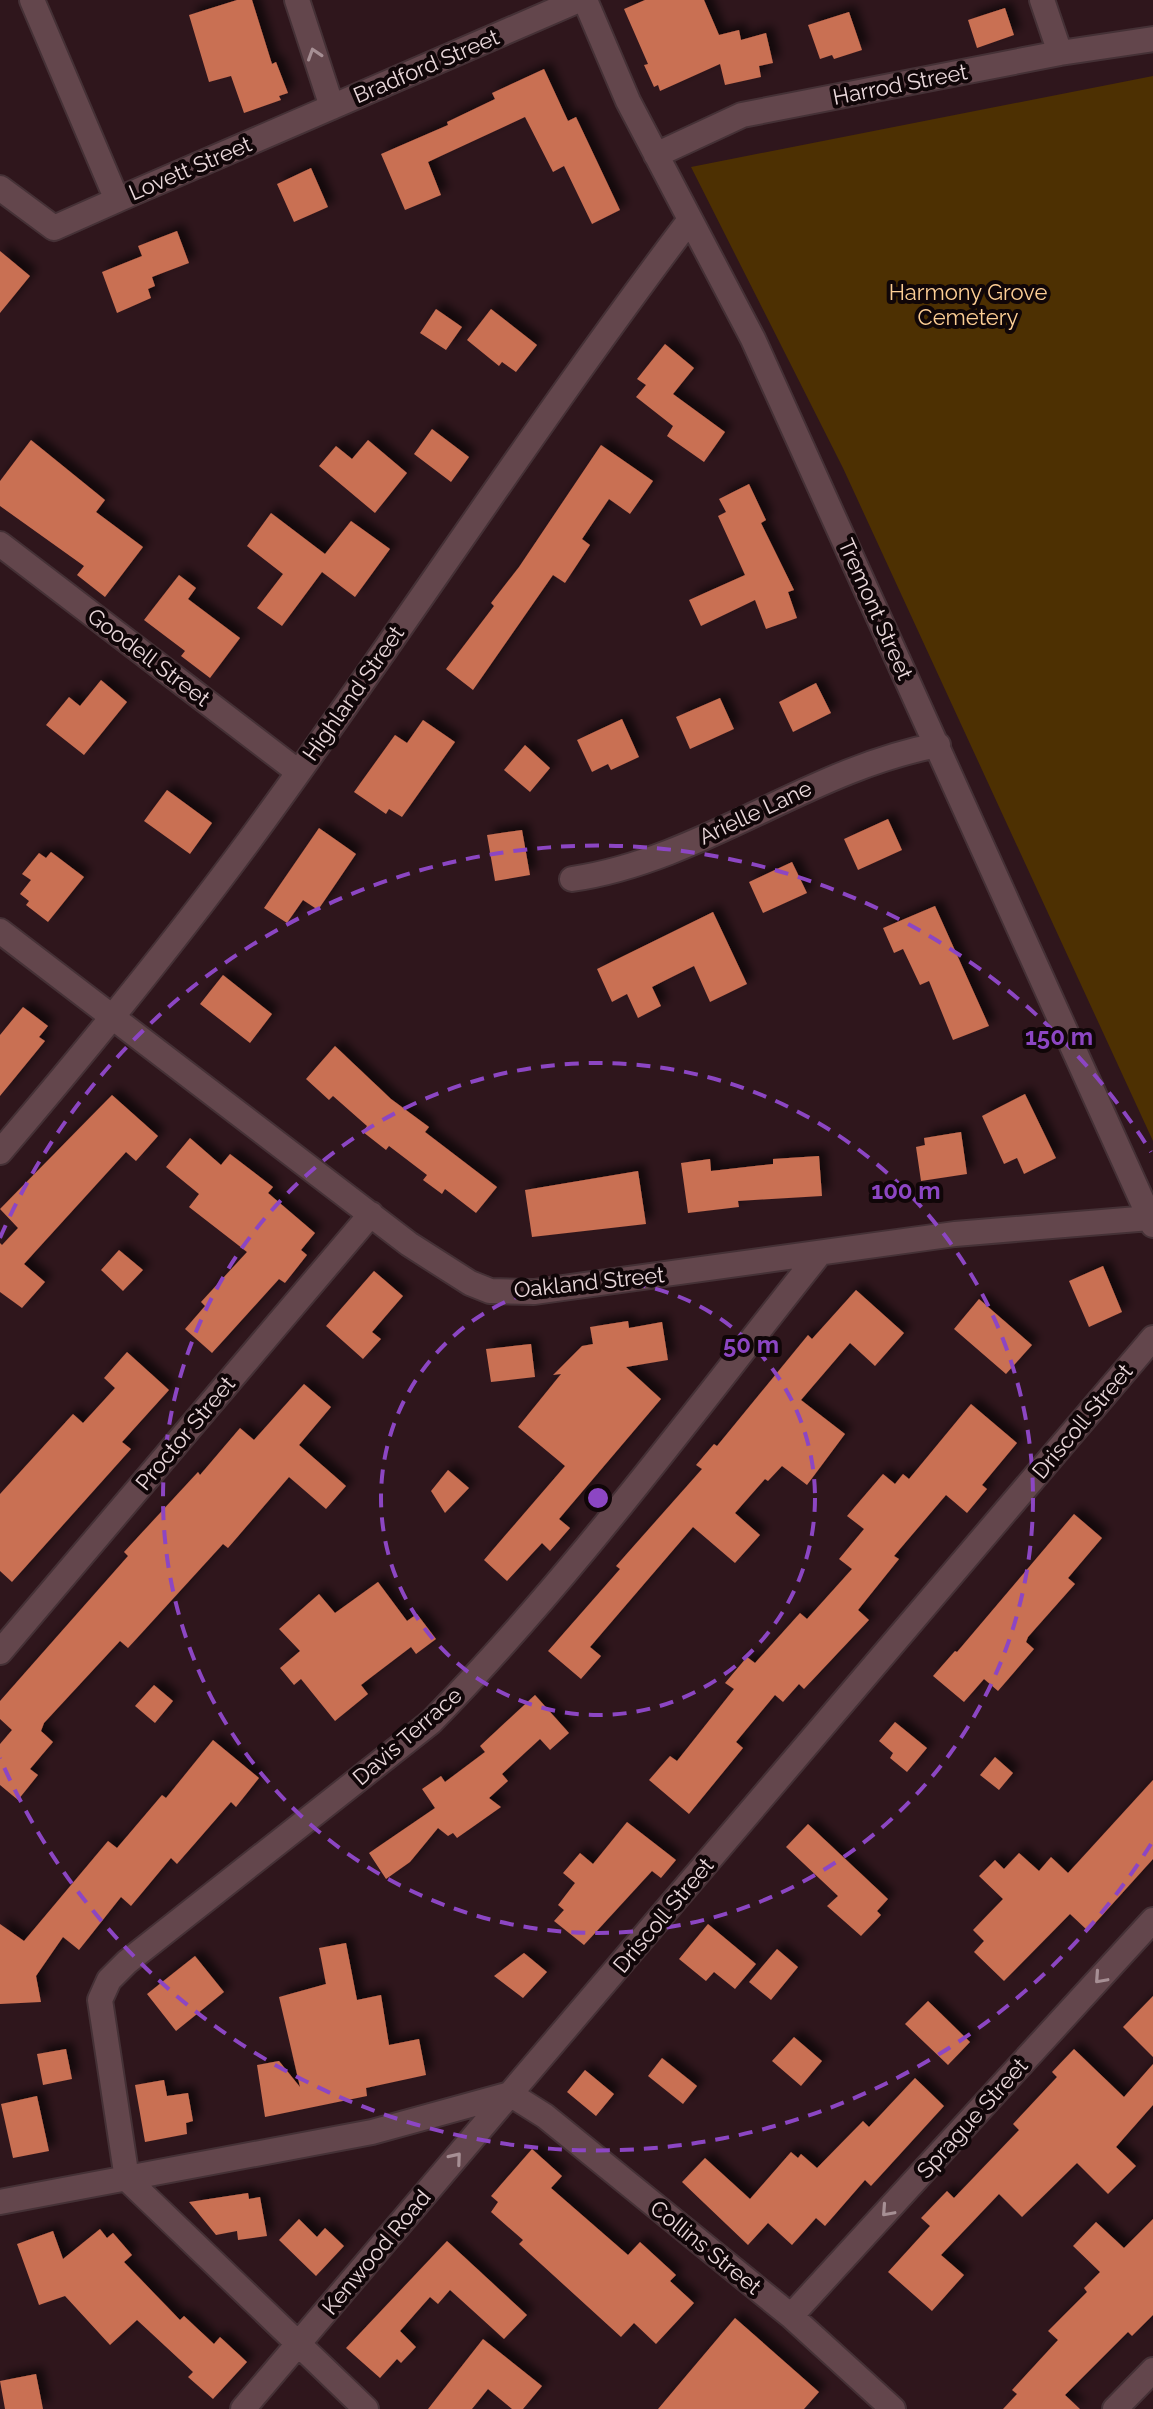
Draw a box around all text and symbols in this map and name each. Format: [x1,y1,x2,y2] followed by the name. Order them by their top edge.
[349,23,503,108] street label: Bradford Street
[308,47,324,61] one-way arrow
[830,58,970,110] street label: Harrod Street
[125,130,256,206] street label: Lovett Street
[889,279,1047,330] park label: Harmony Grove Cemetery
[833,534,919,684] street label: Tremont Street
[83,603,216,712] street label: Goodell Street
[297,620,409,765] street label: Highland Street
[695,775,816,849] street label: Arielle Lane
[1025,1022,1093,1051] text: 150 m
[871,1176,941,1205] text: 100 m
[512,1261,666,1303] street label: Oakland Street
[723,1330,779,1359] text: 50 m
[1026,1358,1138,1484] street label: Driscoll Street
[130,1370,240,1495] street label: Proctor Street
[584,1484,612,1512] centre of rings
[347,1682,467,1790] street label: Davis Terrace
[607,1852,719,1978] street label: Driscoll Street
[1096,1968,1110,1983] one-way arrow
[911,2052,1033,2183] street label: Sprague Street
[446,2152,461,2167] one-way arrow
[316,2184,436,2320] street label: Kenwood Road
[645,2194,767,2300] street label: Collins Street
[882,2202,897,2216] one-way arrow

